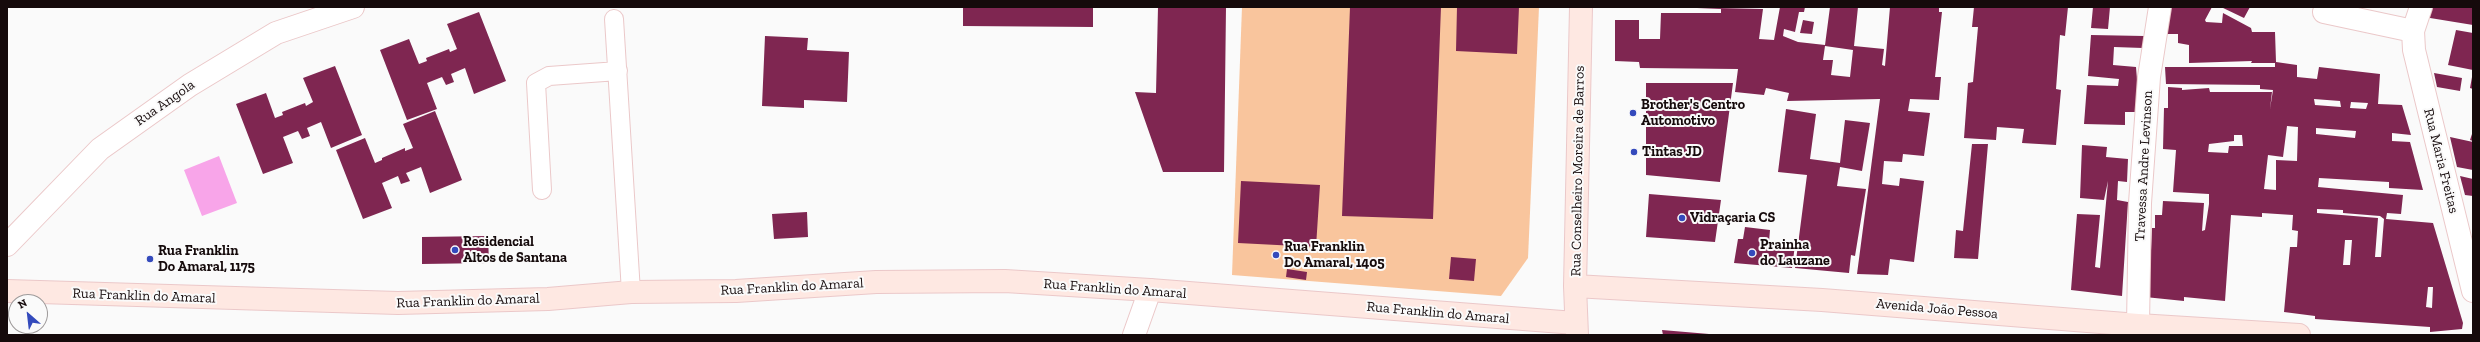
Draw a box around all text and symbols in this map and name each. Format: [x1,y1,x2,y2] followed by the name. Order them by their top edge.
[1568,65,1588,277] street label: Rua Conselheiro Moreira de Barros
[132,76,198,130] street label: Rua Angola
[2132,90,2156,242] street label: Travessa Andre Levinson
[1641,97,1745,130] place label: Brother's Centro Automotivo
[2420,107,2462,215] street label: Rua Maria Freitas
[1628,108,1638,118] marker: Brother's Centro Automotivo
[1642,144,1702,160] place label: Tintas JD
[1629,147,1639,157] marker: Tintas JD
[1690,210,1775,226] place label: Vidraçaria CS
[1677,213,1687,223] marker: Vidraçaria CS
[463,234,567,266] place label: Residencial Altos de Santana
[1760,237,1830,270] place label: Prainha do Lauzane
[1284,239,1385,272] place label: Rua Franklin Do Amaral, 1405
[158,243,255,276] place label: Rua Franklin Do Amaral, 1175
[450,245,460,255] marker: Residencial Altos de Santana
[1747,248,1757,258] marker: Prainha do Lauzane
[1271,250,1281,260] marker: Rua Franklin Do Amaral, 1405
[145,254,155,264] marker: Rua Franklin Do Amaral, 1175
[720,275,864,299] street label: Rua Franklin do Amaral
[1043,276,1187,302] street label: Rua Franklin do Amaral
[72,285,216,307] street label: Rua Franklin do Amaral
[396,290,540,312] street label: Rua Franklin do Amaral
[8,294,48,334] north arrow
[1875,295,1999,323] street label: Avenida João Pessoa
[16,296,29,312] text: N
[1366,298,1510,328] street label: Rua Franklin do Amaral

